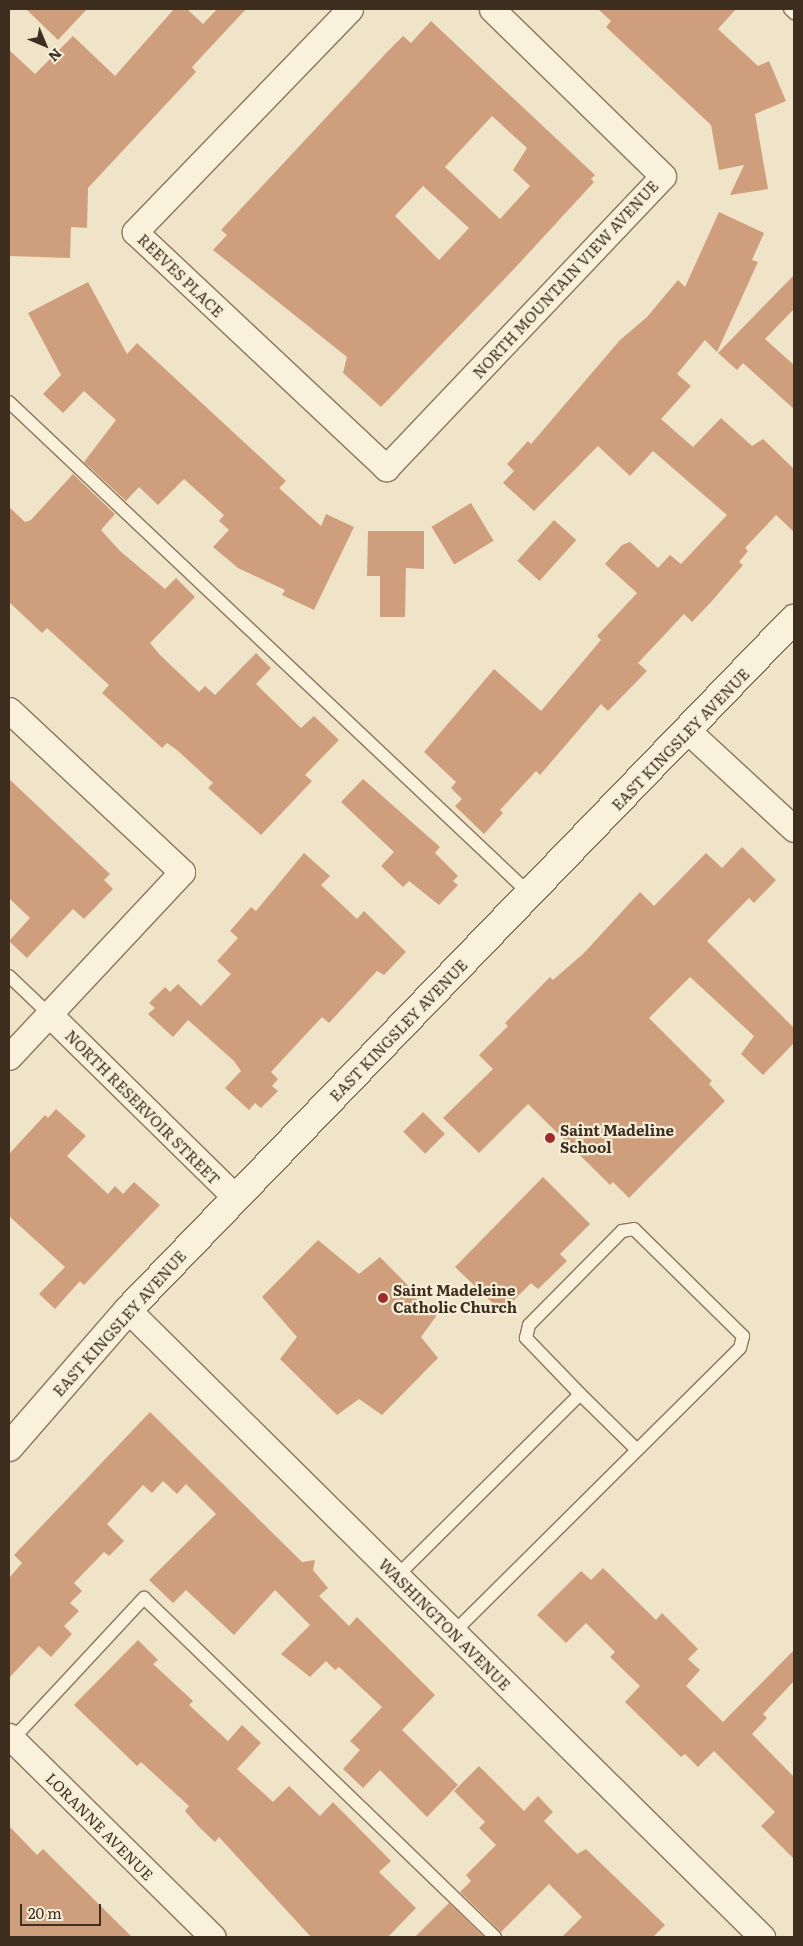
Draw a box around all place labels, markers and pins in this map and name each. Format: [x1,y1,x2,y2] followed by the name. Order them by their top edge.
[560,1120,674,1155] place label: Saint Madeline School
[544,1132,556,1144] marker: Saint Madeline School
[393,1280,517,1315] place label: Saint Madeleine Catholic Church
[377,1292,389,1304] marker: Saint Madeleine Catholic Church

